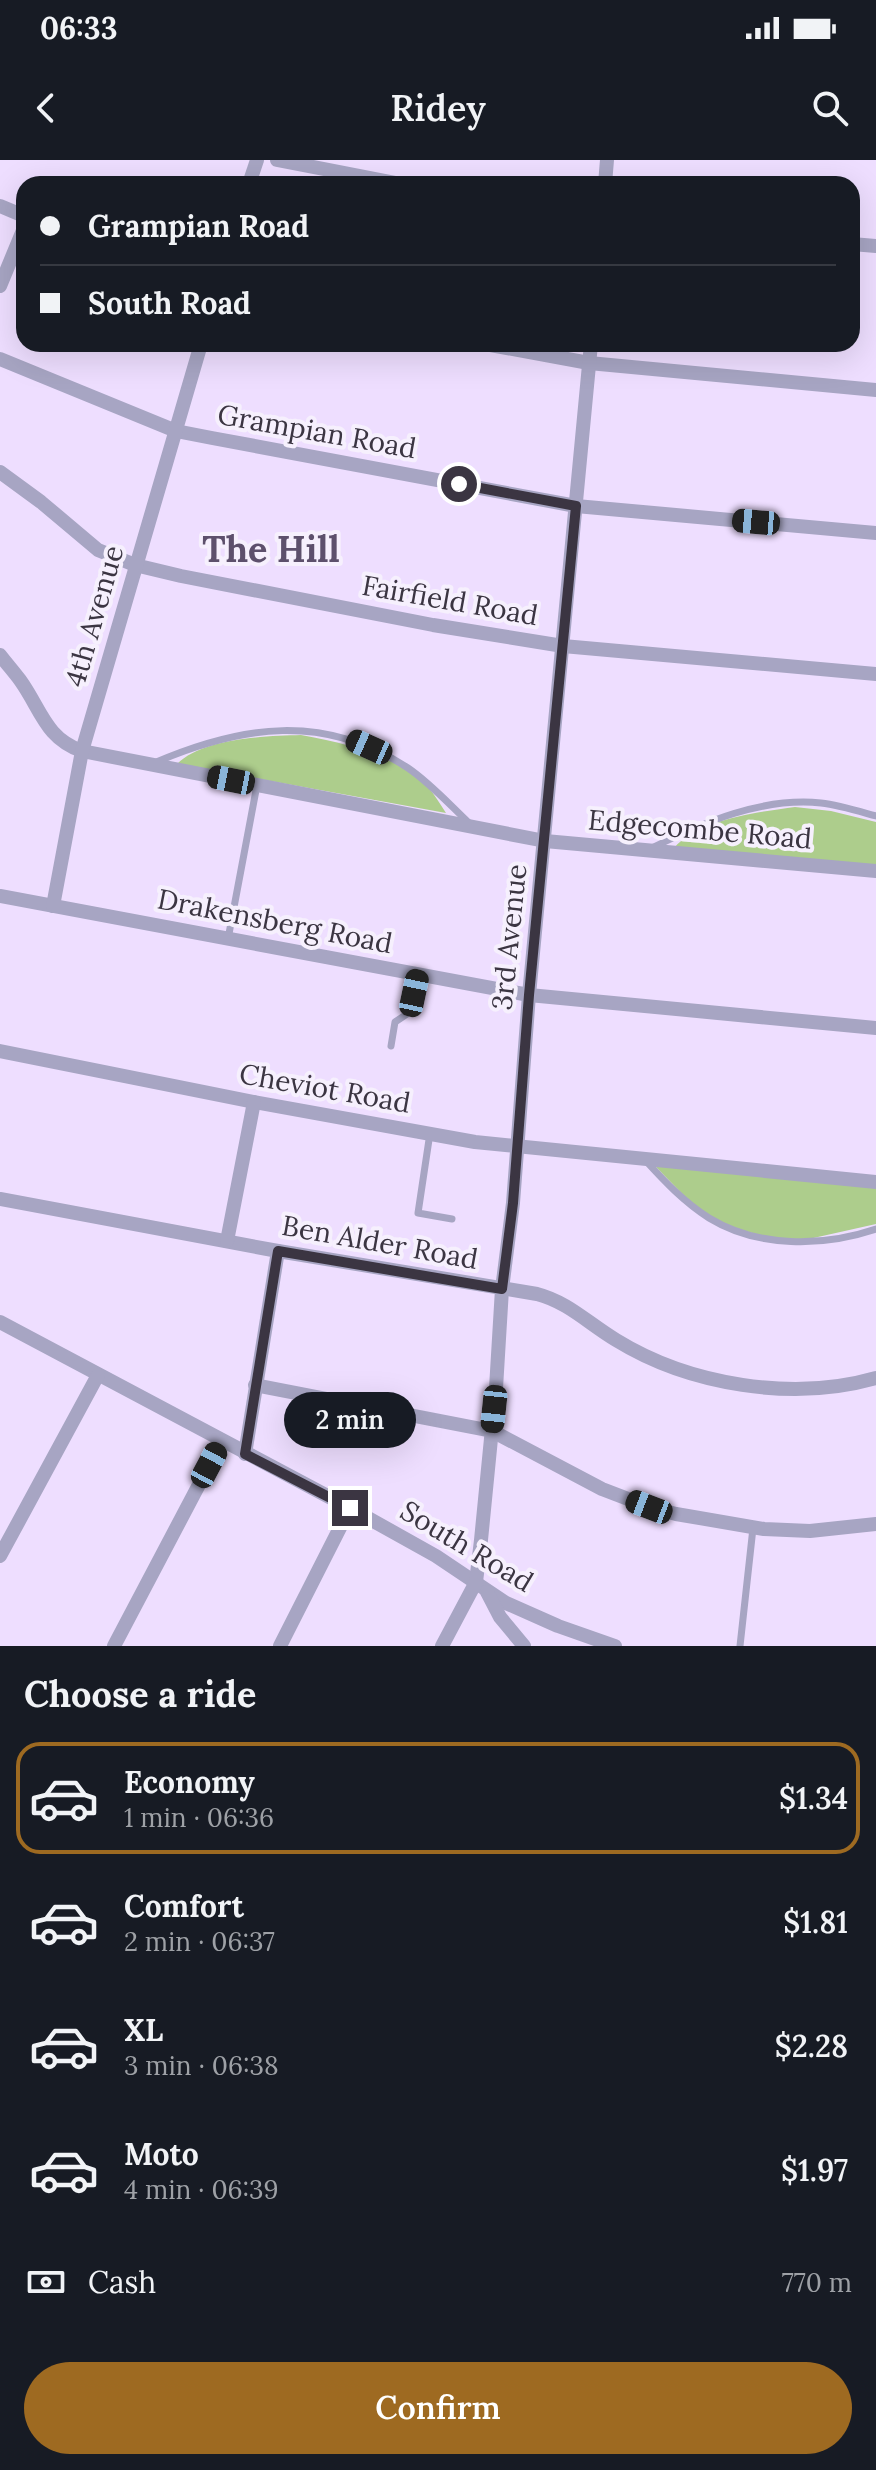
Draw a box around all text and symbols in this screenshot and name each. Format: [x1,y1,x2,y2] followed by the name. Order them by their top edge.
[40,9,117,47] text: 06:33
[390,85,486,131] text: Ridey
[24,86,68,130] icon: back
[808,86,852,130] icon: search
[88,207,309,245] text: Grampian Road
[88,284,251,322] text: South Road
[215,396,419,466] street label: Grampian Road
[441,466,477,502] route start
[731,508,781,536] car
[202,526,340,572] district label: The Hill
[57,541,131,691] street label: 4th Avenue
[359,567,541,633] street label: Fairfield Road
[342,726,396,768] car
[205,764,257,796] car
[587,801,813,857] street label: Edgecombe Road
[483,862,535,1012] street label: 3rd Avenue
[155,881,395,961] street label: Drakensberg Road
[397,967,431,1019] car
[237,1055,413,1121] street label: Cheviot Road
[279,1207,481,1277] street label: Ben Alder Road
[480,1384,508,1434] car
[284,1392,416,1448] callout: 2 min
[316,1403,384,1436] text: 2 min
[187,1438,231,1492] car
[622,1487,676,1527] car
[332,1490,368,1526] route end
[394,1492,540,1600] street label: South Road
[24,1671,256,1717] text: Choose a ride
[28,1762,100,1834] icon: car
[124,1763,255,1801] text: Economy
[779,1779,848,1817] text: $1.34
[124,1801,274,1834] text: 1 min · 06:36
[28,1886,100,1958] icon: car
[124,1887,244,1925] text: Comfort
[783,1903,848,1941] text: $1.81
[124,1925,275,1958] text: 2 min · 06:37
[28,2010,100,2082] icon: car
[124,2011,163,2049] text: XL
[775,2027,848,2065] text: $2.28
[124,2049,279,2082] text: 3 min · 06:38
[28,2134,100,2206] icon: car
[124,2135,199,2173] text: Moto
[781,2151,848,2189] text: $1.97
[124,2173,279,2206] text: 4 min · 06:39
[24,2260,68,2304] icon: cash
[88,2263,156,2301] text: Cash
[782,2266,852,2299] text: 770 m
[24,2362,852,2454] button: Confirm

